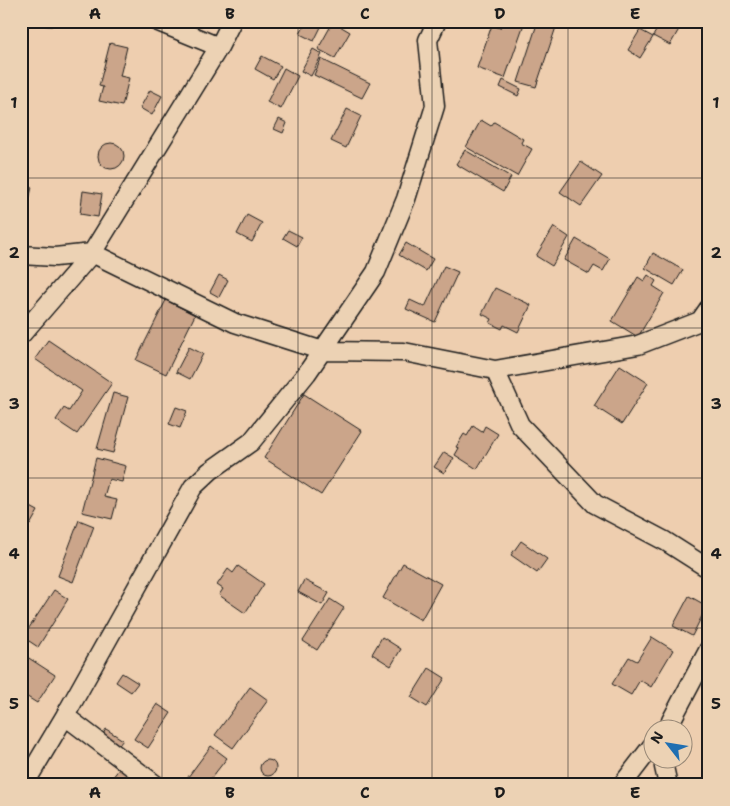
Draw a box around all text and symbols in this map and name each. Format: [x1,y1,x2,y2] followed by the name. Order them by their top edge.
[89,3,101,24] text: A
[225,3,235,24] text: B
[360,3,370,24] text: C
[494,3,506,24] text: D
[630,3,640,24] text: E
[10,92,18,113] text: 1
[712,92,720,113] text: 1
[8,242,20,263] text: 2
[710,242,722,263] text: 2
[8,393,20,414] text: 3
[710,393,722,414] text: 3
[8,543,20,564] text: 4
[710,543,722,564] text: 4
[9,693,19,714] text: 5
[711,693,721,714] text: 5
[642,718,692,768] north arrow
[646,728,667,747] text: N
[89,782,101,803] text: A
[225,782,235,803] text: B
[360,782,370,803] text: C
[494,782,506,803] text: D
[630,782,640,803] text: E

